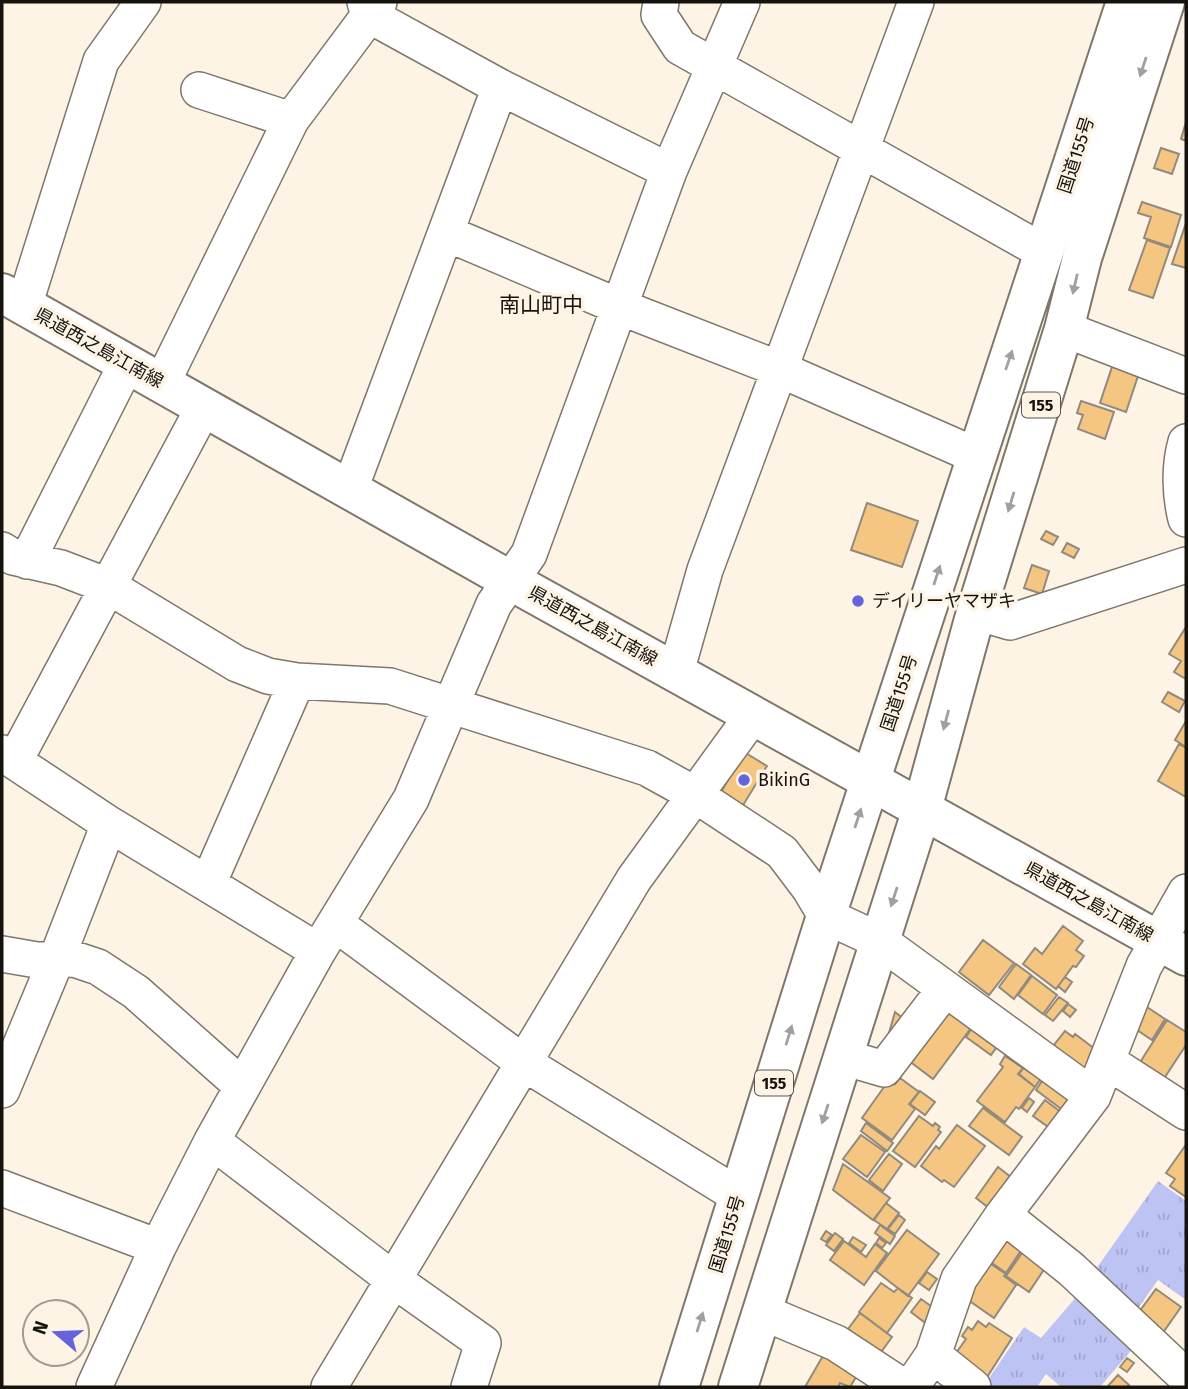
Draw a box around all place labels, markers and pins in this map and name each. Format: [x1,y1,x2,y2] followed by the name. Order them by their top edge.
[872,590,1016,612] place label: デイリーヤマザキ
[850,593,866,609] marker: デイリーヤマザキ
[758,769,810,791] place label: BikinG
[736,772,752,788] marker: BikinG

